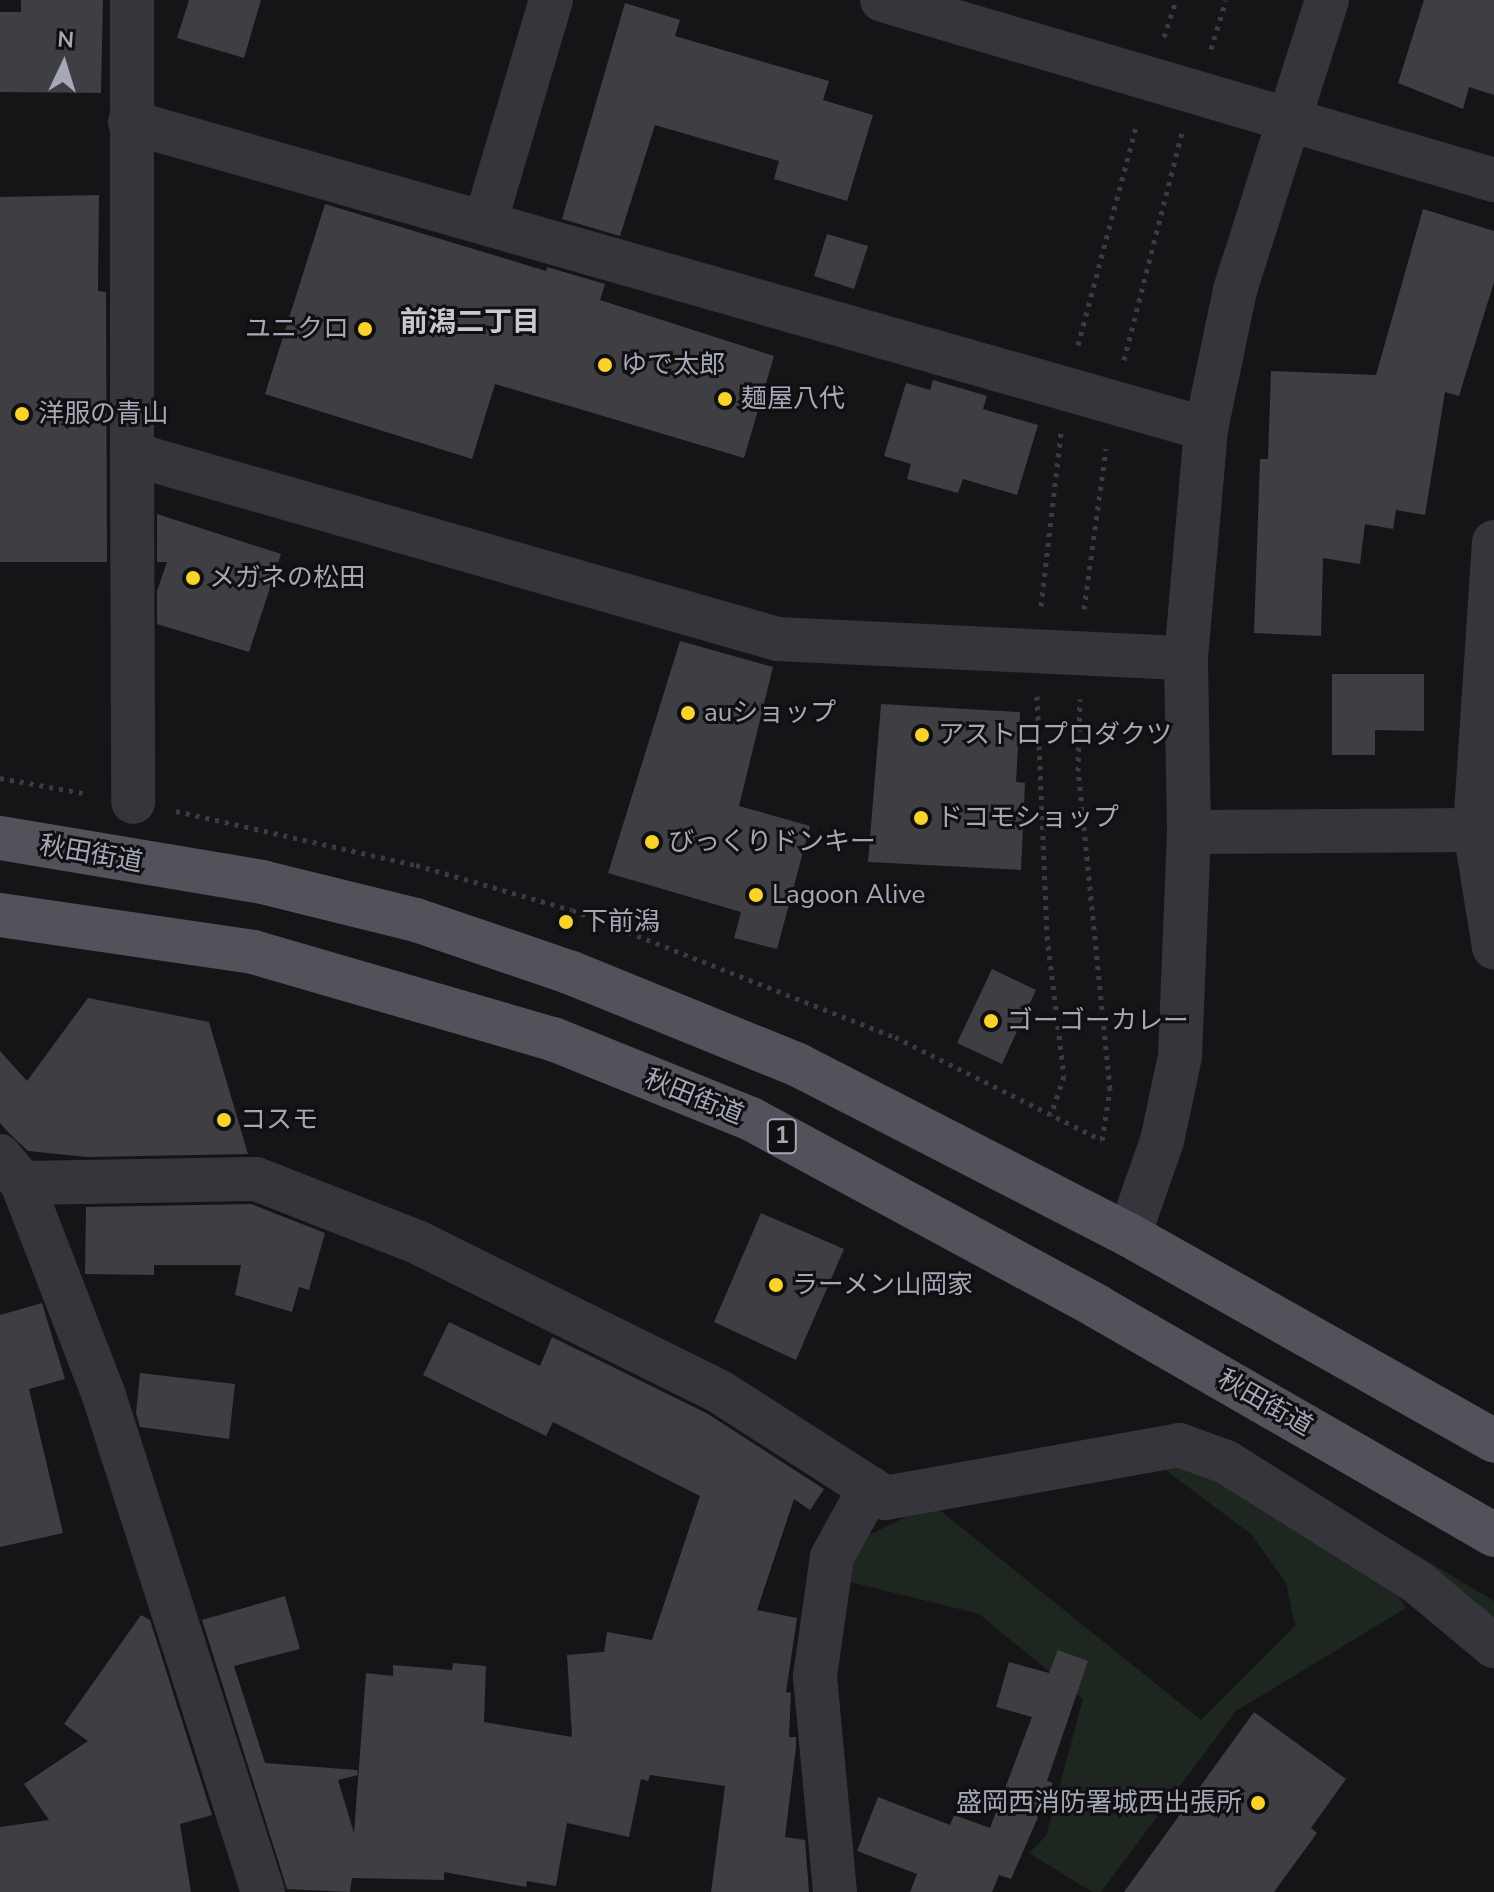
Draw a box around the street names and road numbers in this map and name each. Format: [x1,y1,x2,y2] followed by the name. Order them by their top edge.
[37,830,145,878] street label: 秋田街道
[640,1063,748,1131] street label: 秋田街道
[766,1116,798,1156] road number: 1
[1212,1363,1318,1443] street label: 秋田街道

